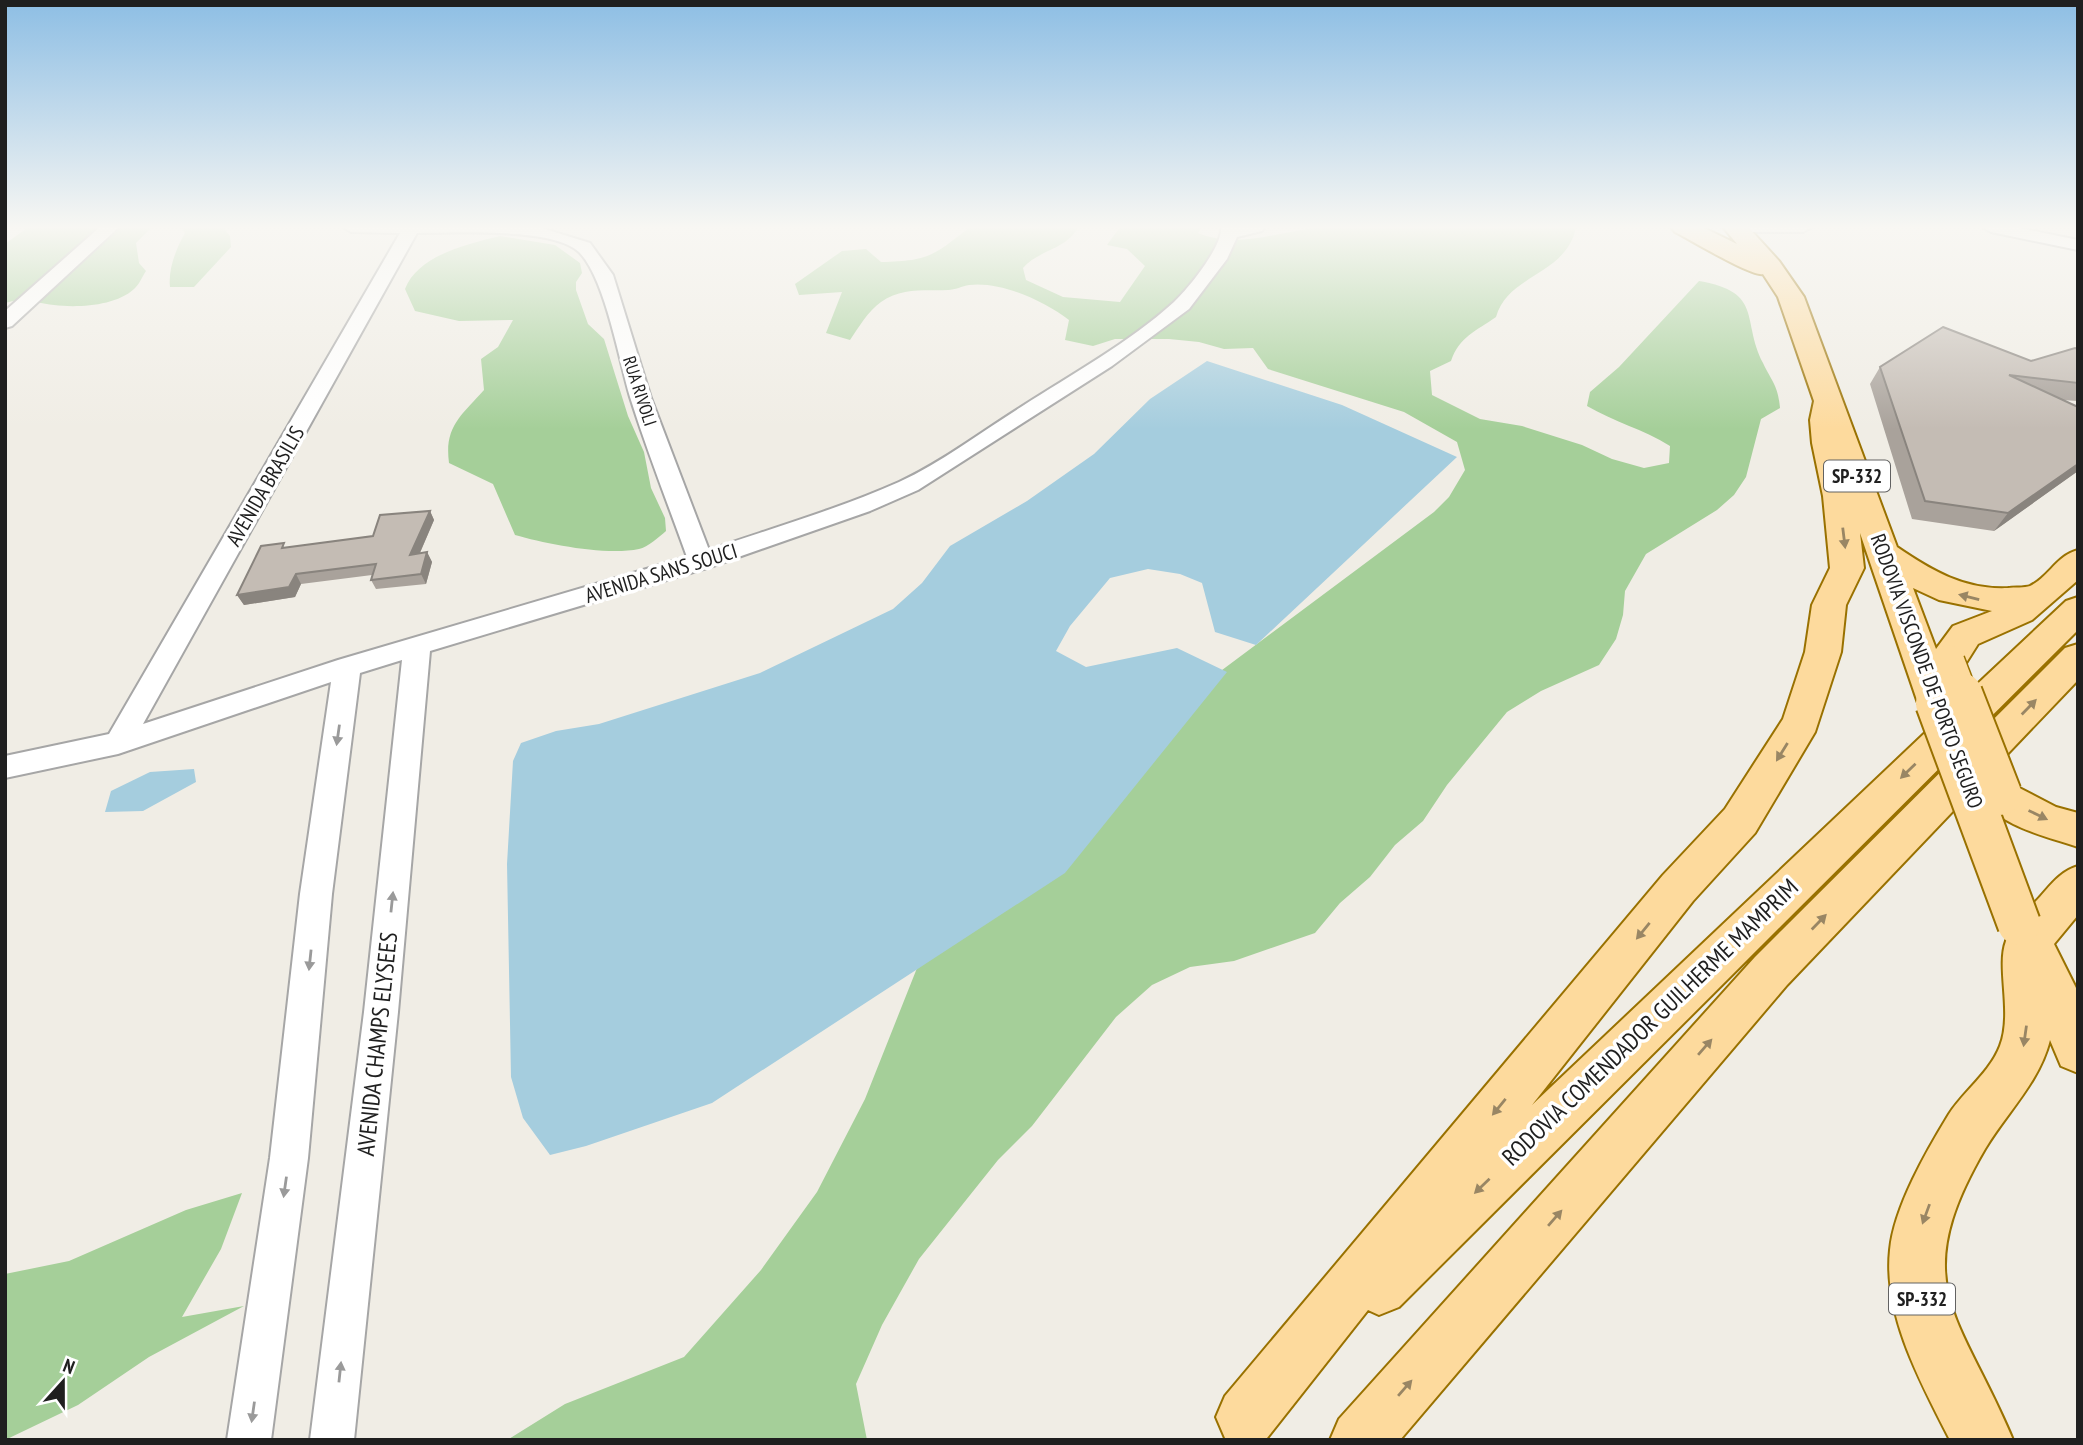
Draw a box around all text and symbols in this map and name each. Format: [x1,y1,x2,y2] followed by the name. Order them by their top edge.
[618,353,662,429] street label: RUA RIVOLI
[220,421,310,551] street label: AVENIDA BRASILIS
[1824,461,1890,491] road number: SP-332
[1838,527,1849,549] one-way arrow
[1865,530,1989,812] street label: RODOVIA VISCONDE DE PORTO SEGURO
[582,537,740,609] street label: AVENIDA SANS SOUCI
[1958,591,1980,602] one-way arrow
[2021,698,2038,715] one-way arrow
[332,724,343,746] one-way arrow
[1776,742,1788,761] one-way arrow
[1900,762,1917,778] one-way arrow
[2028,810,2048,821] one-way arrow
[1495,872,1805,1172] street label: RODOVIA COMENDADOR GUILHERME MAMPRIM
[387,891,398,913] one-way arrow
[1811,914,1827,931] one-way arrow
[1636,922,1651,939] one-way arrow
[350,931,404,1157] street label: AVENIDA CHAMPS ELYSEES
[304,950,315,972] one-way arrow
[2019,1025,2030,1047] one-way arrow
[1697,1038,1712,1055] one-way arrow
[1492,1098,1507,1115] one-way arrow
[279,1176,290,1198] one-way arrow
[1474,1178,1491,1194] one-way arrow
[1920,1204,1931,1225] one-way arrow
[1547,1209,1562,1226] one-way arrow
[1889,1284,1955,1315] road number: SP-332
[28,1347,98,1417] north arrow
[60,1353,78,1379] text: N
[335,1361,346,1383] one-way arrow
[1397,1380,1412,1397] one-way arrow
[247,1401,258,1423] one-way arrow

